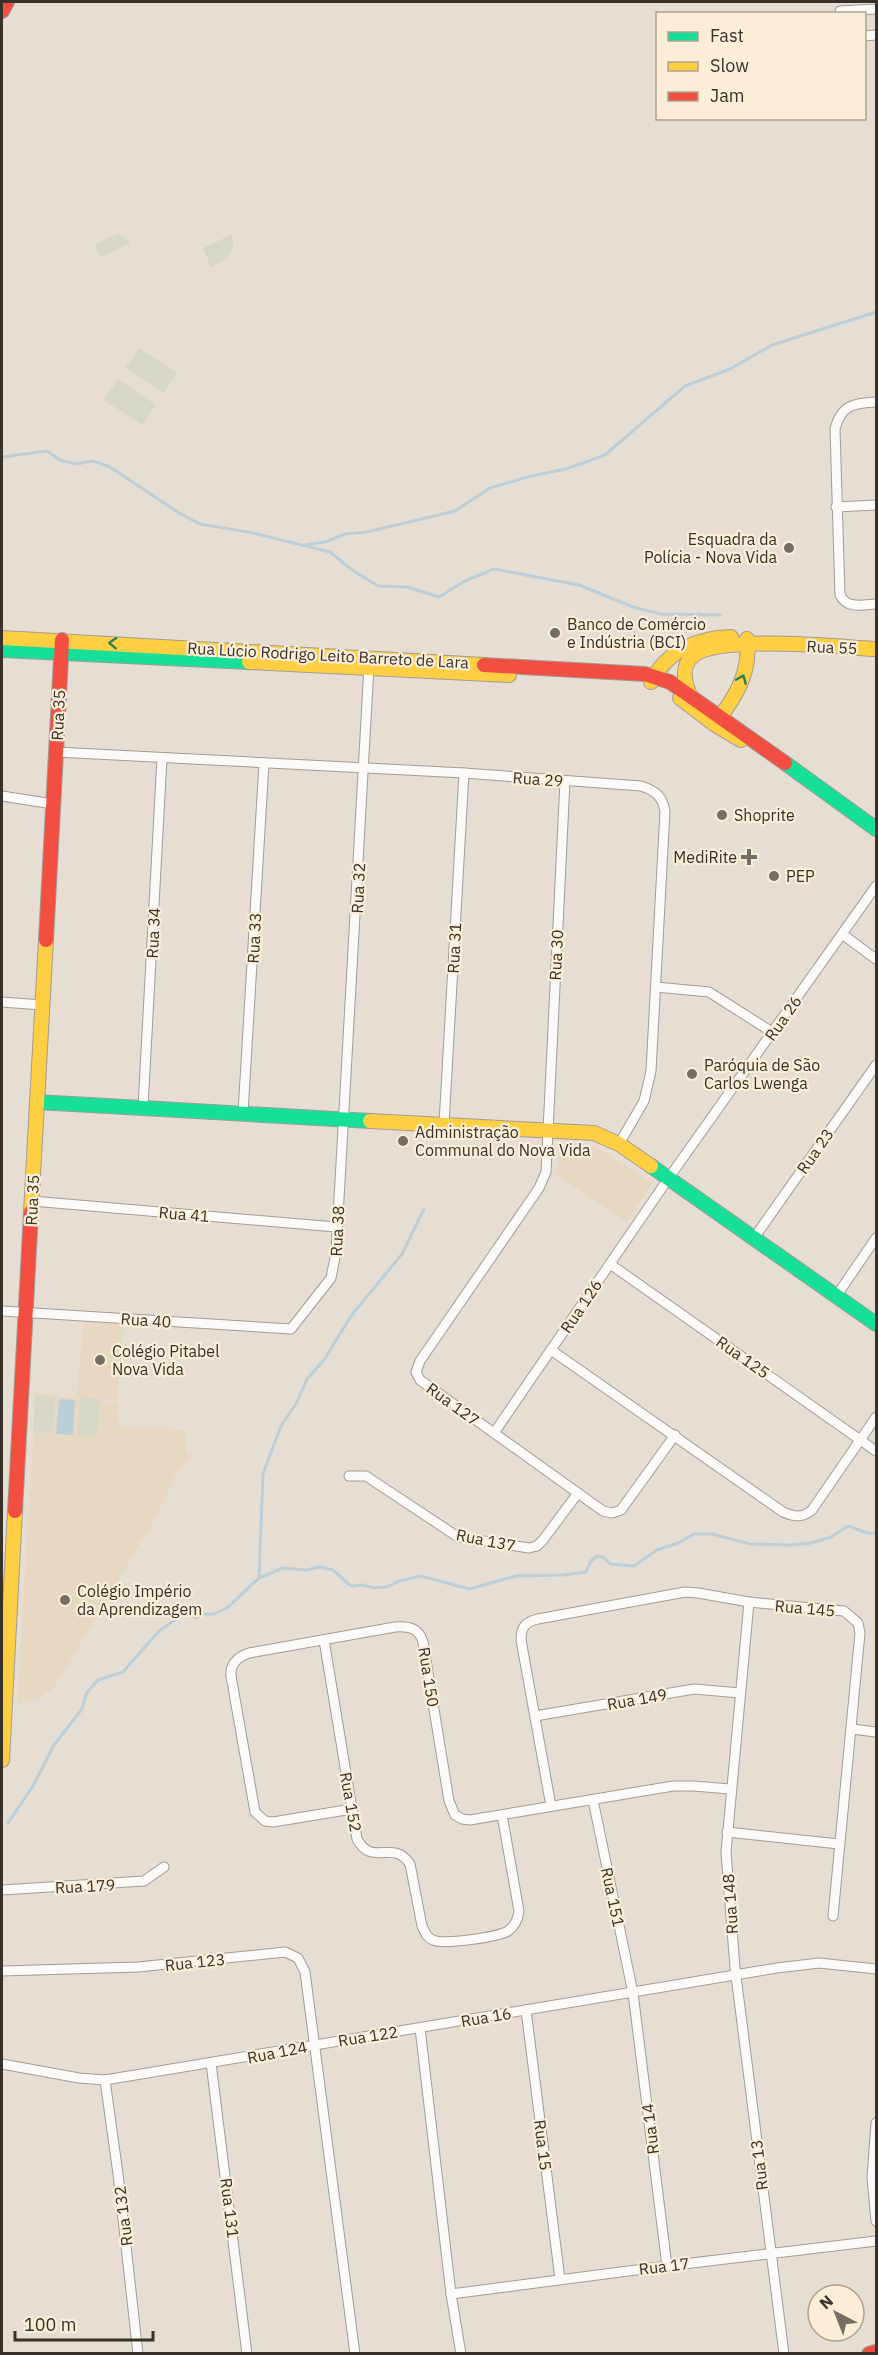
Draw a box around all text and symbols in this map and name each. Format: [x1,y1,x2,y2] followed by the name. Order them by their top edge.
[656,12,866,120] legend
[710,24,744,47] text: Fast
[710,54,749,77] text: Slow
[710,84,745,107] text: Jam
[644,529,777,567] place label: Esquadra da Polícia - Nova Vida
[782,541,796,555] marker: Esquadra da Polícia - Nova Vida
[567,614,706,652] place label: Banco de Comércio e Indústria (BCI)
[548,626,562,640] marker: Banco de Comércio e Indústria (BCI)
[806,636,858,658] street label: Rua 55
[109,637,118,650] one-way arrow
[187,638,470,672] street label: Rua Lúcio Rodrigo Leito Barreto de Lara
[735,675,747,686] one-way arrow
[47,689,69,741] street label: Rua 35
[512,767,564,791] street label: Rua 29
[734,805,795,825] place label: Shoprite
[715,808,729,822] marker: Shoprite
[673,847,737,867] place label: MediRite
[742,850,756,864] marker: MediRite
[347,862,369,914] street label: Rua 32
[786,866,815,886] place label: PEP
[767,869,781,883] marker: PEP
[142,907,164,959] street label: Rua 34
[243,912,265,964] street label: Rua 33
[443,922,465,974] street label: Rua 31
[545,929,567,981] street label: Rua 30
[760,991,806,1045] street label: Rua 26
[704,1055,820,1093] place label: Paróquia de São Carlos Lwenga
[685,1067,699,1081] marker: Paróquia de São Carlos Lwenga
[415,1122,591,1160] place label: Administração Communal do Nova Vida
[792,1124,838,1178] street label: Rua 23
[396,1134,410,1148] marker: Administração Communal do Nova Vida
[21,1174,43,1226] street label: Rua 35
[158,1202,210,1226] street label: Rua 41
[326,1205,348,1257] street label: Rua 38
[556,1275,606,1337] street label: Rua 126
[120,1308,172,1332] street label: Rua 40
[713,1331,773,1383] street label: Rua 125
[112,1341,220,1379] place label: Colégio Pitabel Nova Vida
[93,1353,107,1367] marker: Colégio Pitabel Nova Vida
[423,1378,483,1430] street label: Rua 127
[454,1524,518,1556] street label: Rua 137
[77,1581,202,1619] place label: Colégio Império da Aprendizagem
[58,1593,72,1607] marker: Colégio Império da Aprendizagem
[774,1595,836,1621] street label: Rua 145
[414,1646,444,1708] street label: Rua 150
[605,1684,669,1714] street label: Rua 149
[336,1770,366,1834] street label: Rua 152
[597,1865,629,1929] street label: Rua 151
[718,1873,742,1935] street label: Rua 148
[54,1874,116,1898] street label: Rua 179
[164,1949,226,1975] street label: Rua 123
[459,2003,513,2031] street label: Rua 16
[337,2021,399,2051] street label: Rua 122
[245,2036,309,2068] street label: Rua 124
[637,2103,663,2155] street label: Rua 14
[530,2119,556,2171] street label: Rua 15
[746,2139,772,2191] street label: Rua 13
[216,2177,244,2239] street label: Rua 131
[109,2185,137,2247] street label: Rua 132
[638,2253,690,2279] street label: Rua 17
[806,2283,866,2343] north arrow
[815,2291,837,2313] text: N
[15,2304,153,2342] scale bar
[24,2313,76,2336] text: 100 m

